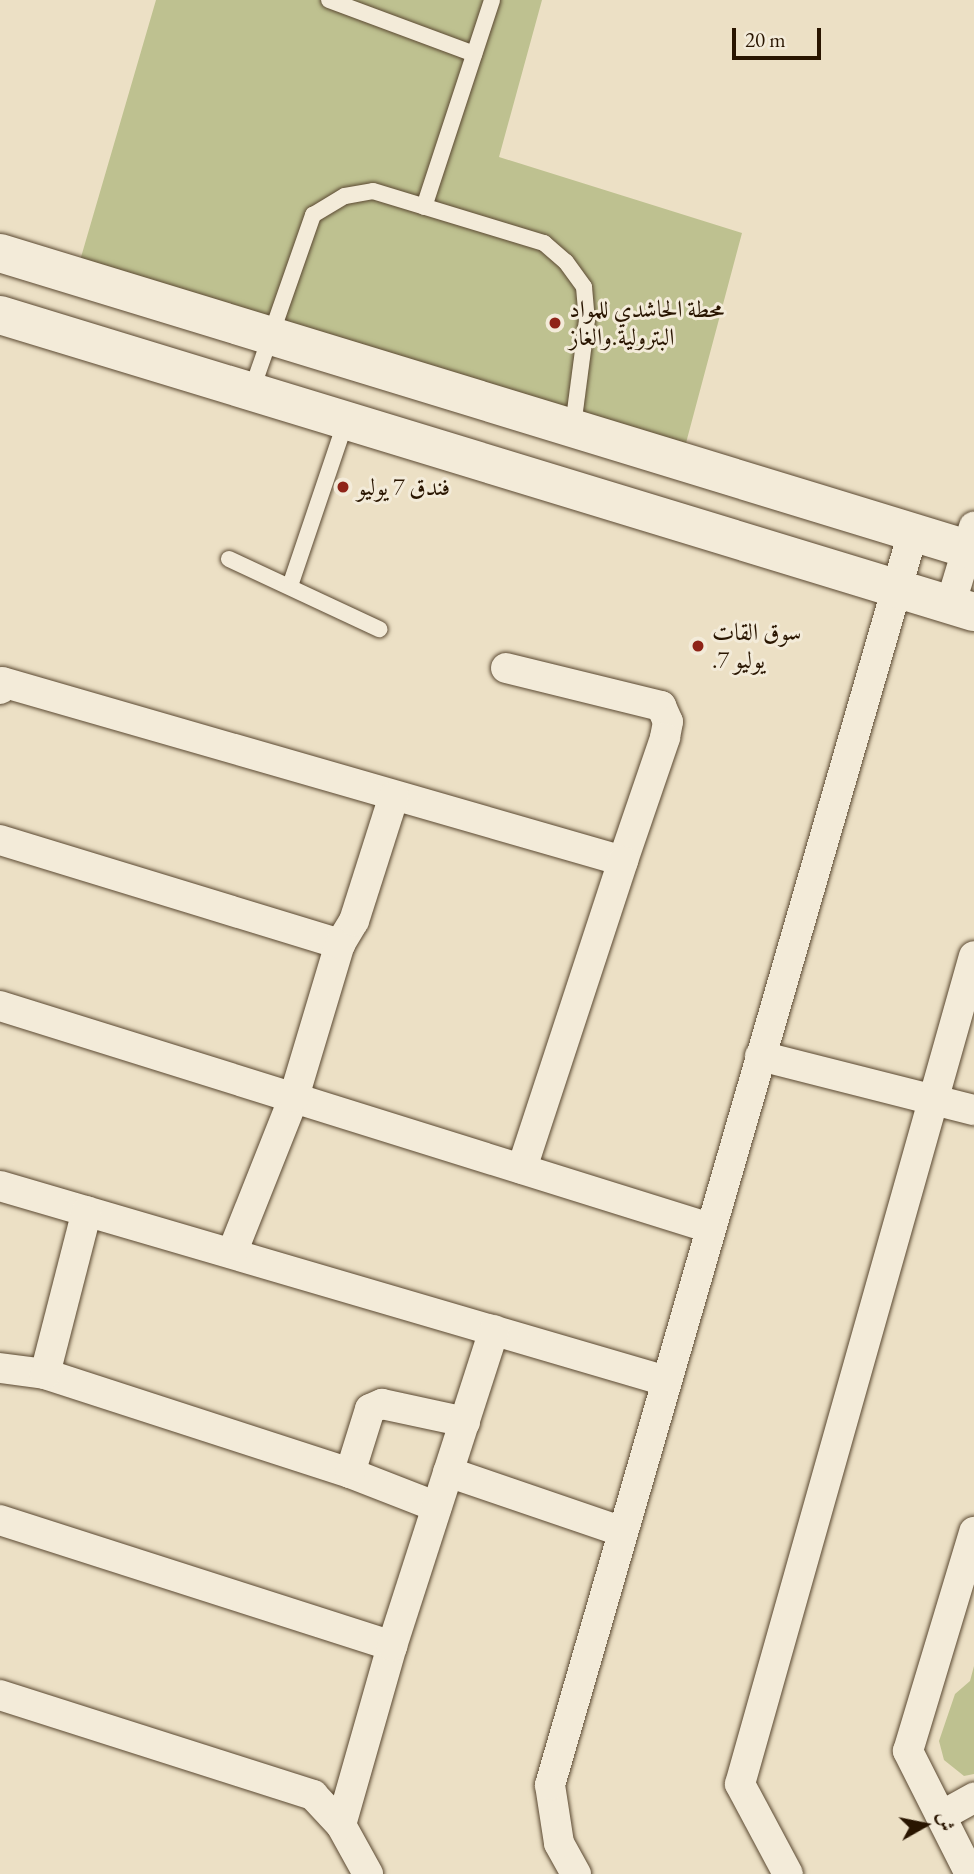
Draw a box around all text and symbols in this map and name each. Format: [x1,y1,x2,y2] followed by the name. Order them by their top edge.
[736,14,825,58] scale bar
[745,26,786,53] text: 20 m
[569,295,724,351] place label: محطة الحاشدي للمواد البترولية.والغاز
[547,315,563,331] marker: محطة الحاشدي للمواد البترولية.والغاز
[357,473,450,501] place label: فندق 7 يوليو
[335,479,351,495] marker: فندق 7 يوليو
[712,618,801,674] place label: سوق القات .7 يوليو
[690,638,706,654] marker: سوق القات .7 يوليو
[890,1790,960,1860] north arrow
[932,1810,960,1833] text: ش

